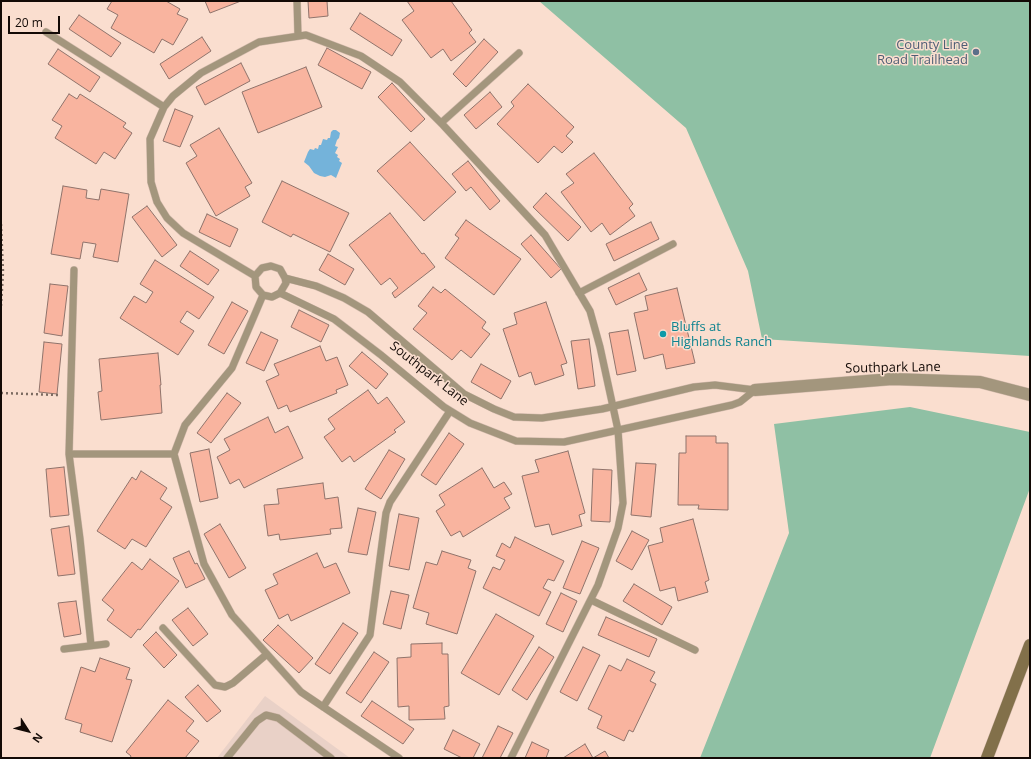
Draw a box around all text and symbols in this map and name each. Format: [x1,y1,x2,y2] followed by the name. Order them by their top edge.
[10,8,62,34] scale bar
[15,14,43,31] text: 20 m
[877,37,968,68] place label: County Line Road Trailhead
[971,47,981,57] marker: County Line Road Trailhead
[671,319,772,350] place label: Bluffs at Highlands Ranch
[658,329,668,339] marker: Bluffs at Highlands Ranch
[387,338,471,410] street label: Southpark Lane
[845,359,941,377] street label: Southpark Lane
[8,711,48,751] north arrow
[29,730,47,746] text: N

